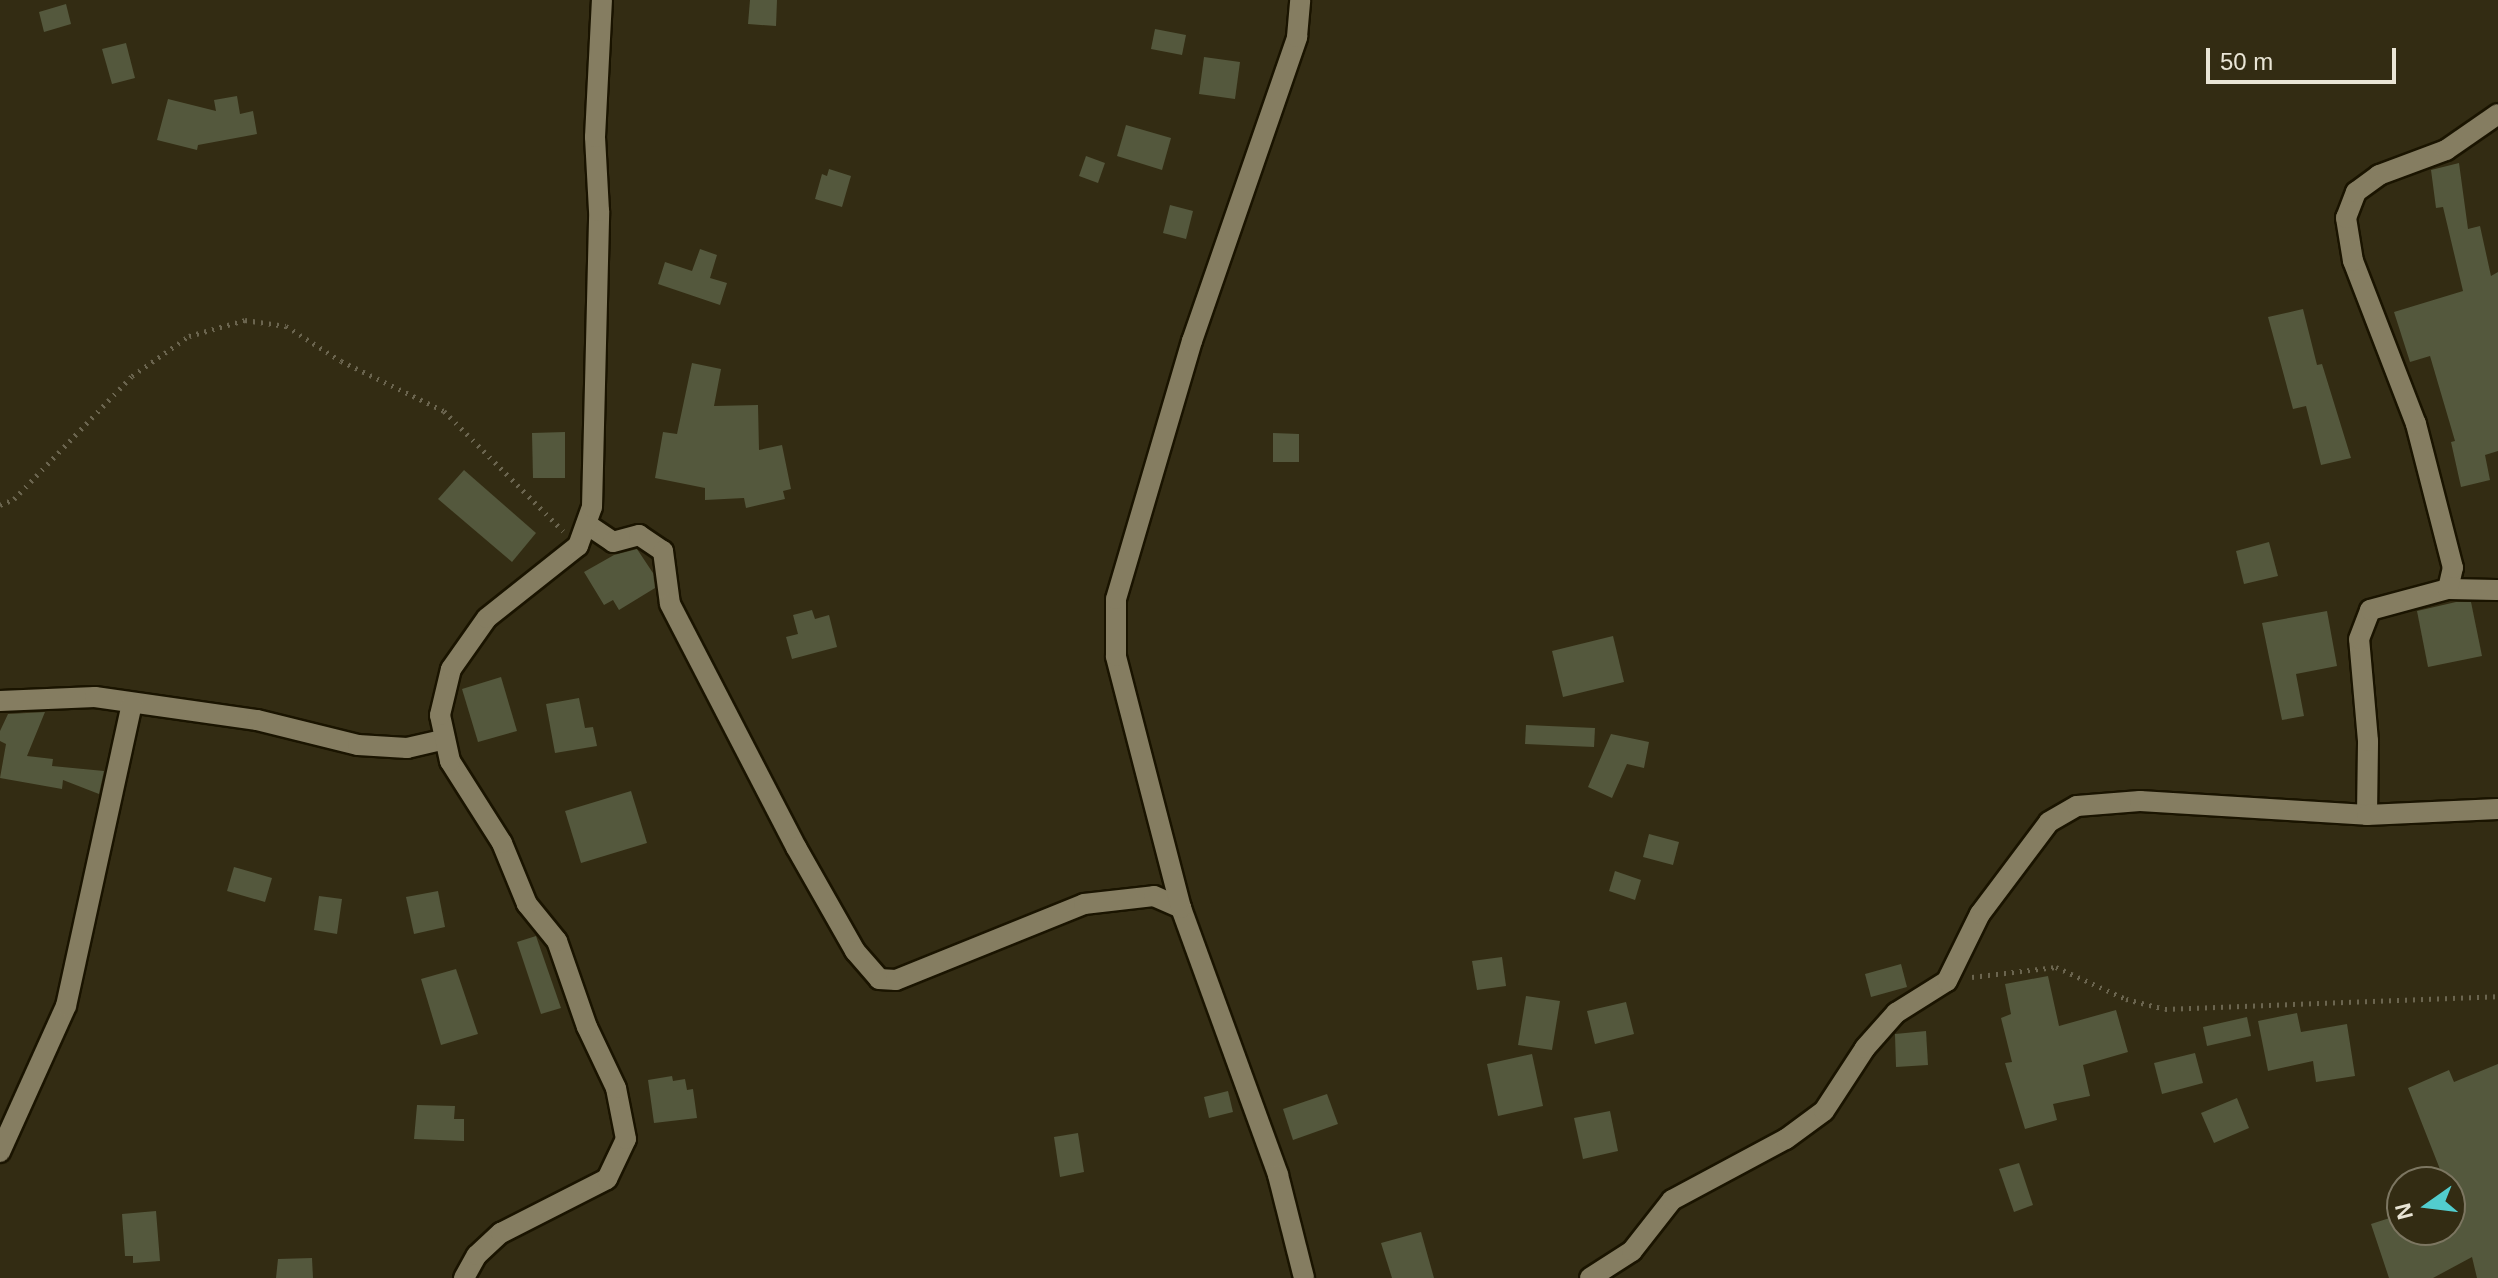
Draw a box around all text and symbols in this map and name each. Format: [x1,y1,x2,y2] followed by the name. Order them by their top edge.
[2210,32,2400,82] scale bar
[2220,48,2273,75] text: 50 m
[2386,1166,2466,1246] north arrow
[2390,1201,2418,1222] text: N

